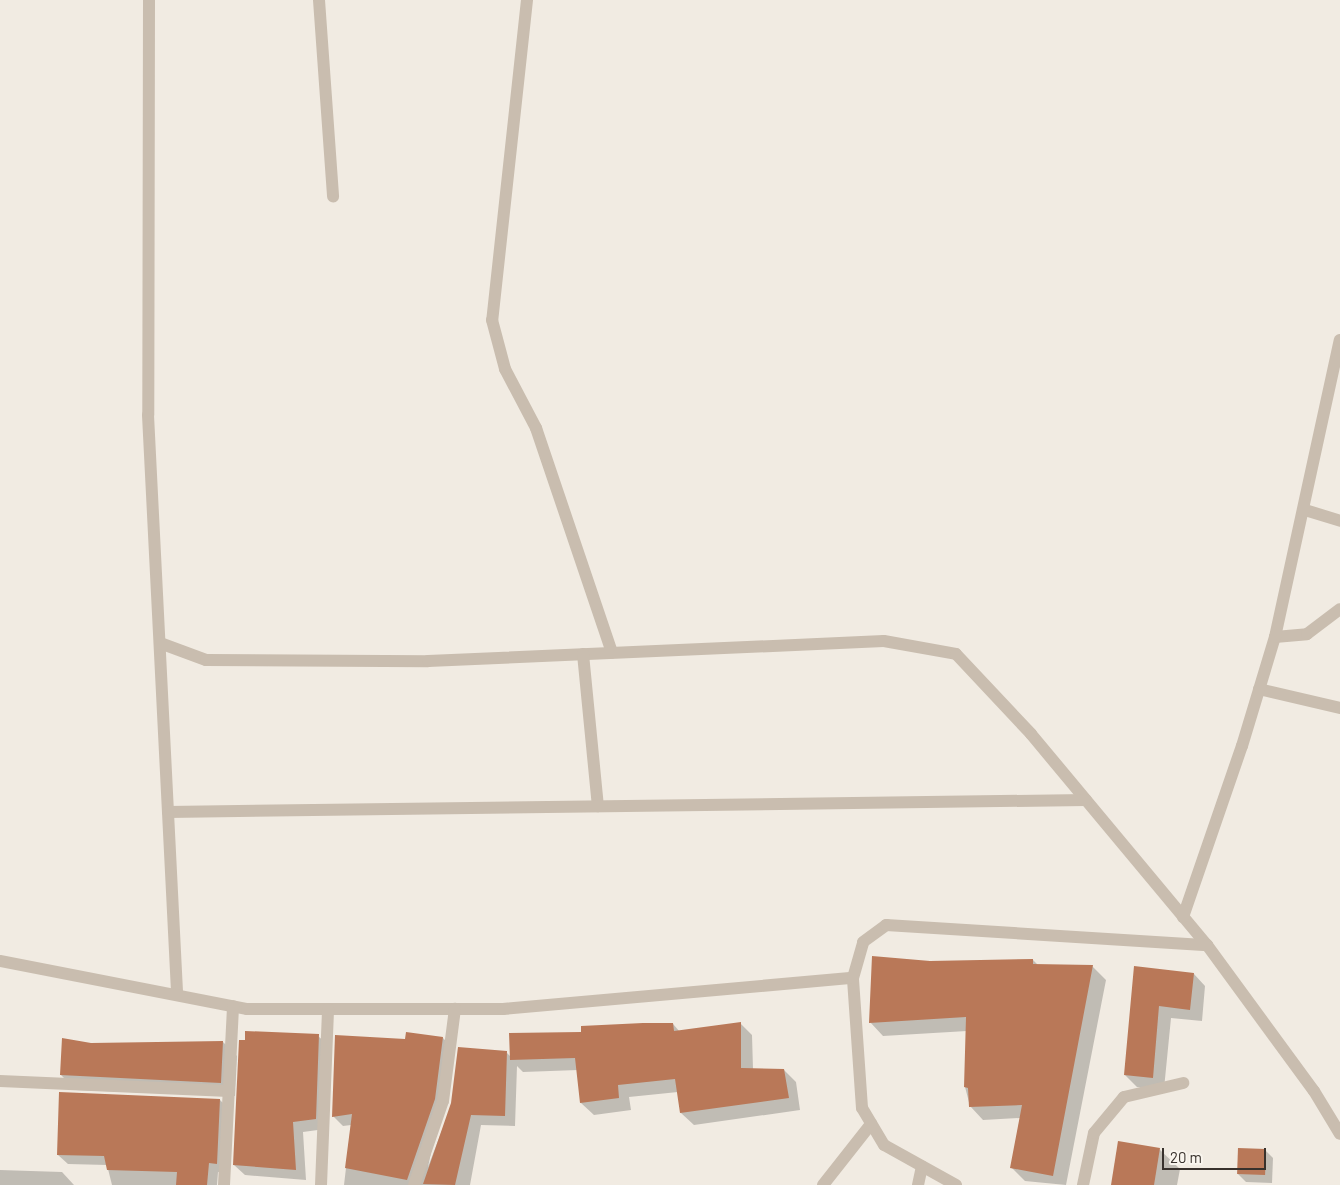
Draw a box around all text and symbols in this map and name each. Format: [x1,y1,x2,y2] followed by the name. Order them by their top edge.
[1165,1138,1269,1170] scale bar
[1170,1148,1202,1166] text: 20 m

